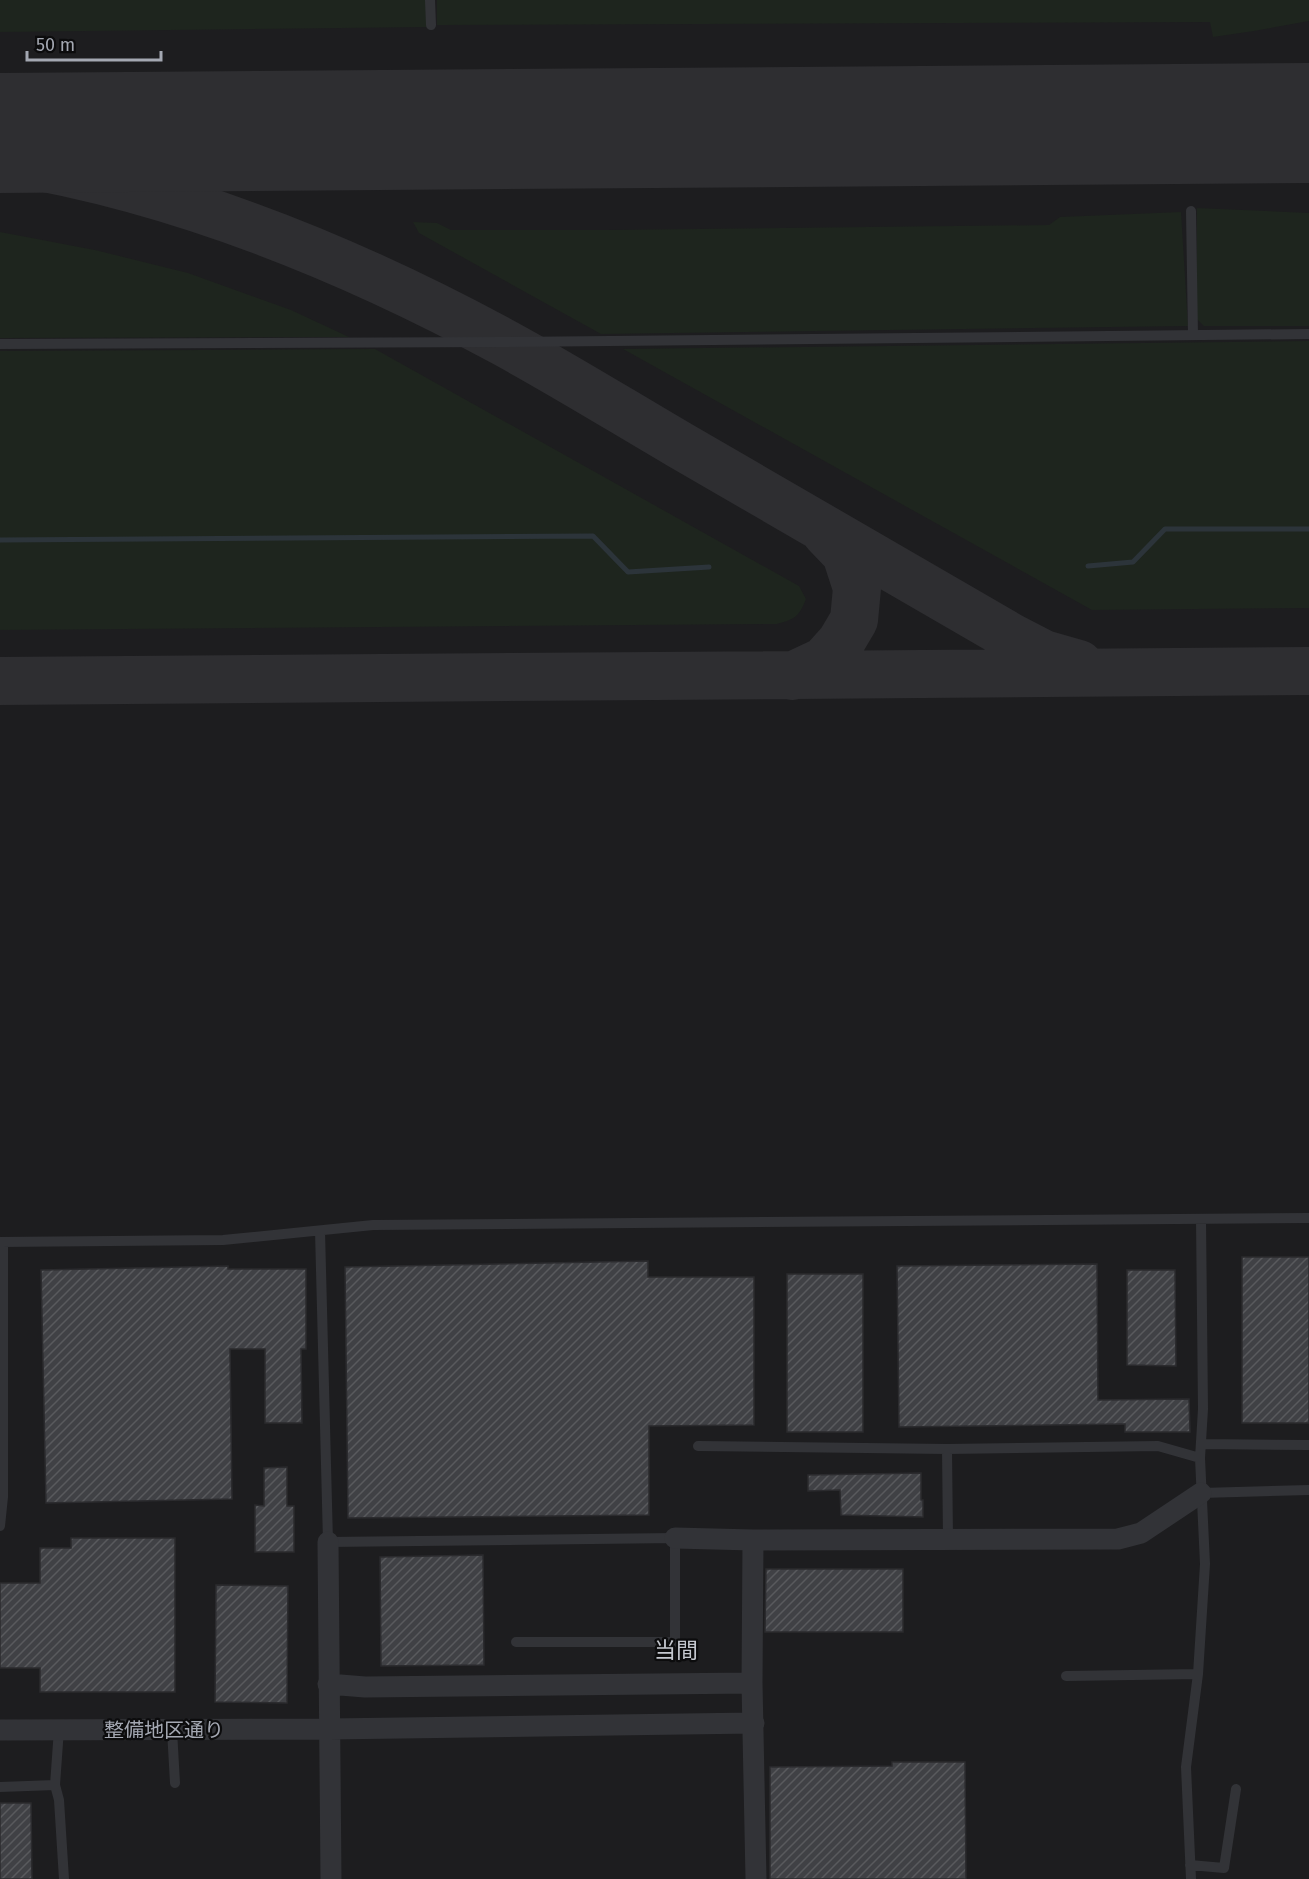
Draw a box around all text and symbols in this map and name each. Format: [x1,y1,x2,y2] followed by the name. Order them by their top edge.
[27,24,160,62] scale bar
[36,34,75,56] text: 50 m
[654,1637,698,1664] district label: 当間
[104,1718,224,1742] street label: 整備地区通り

